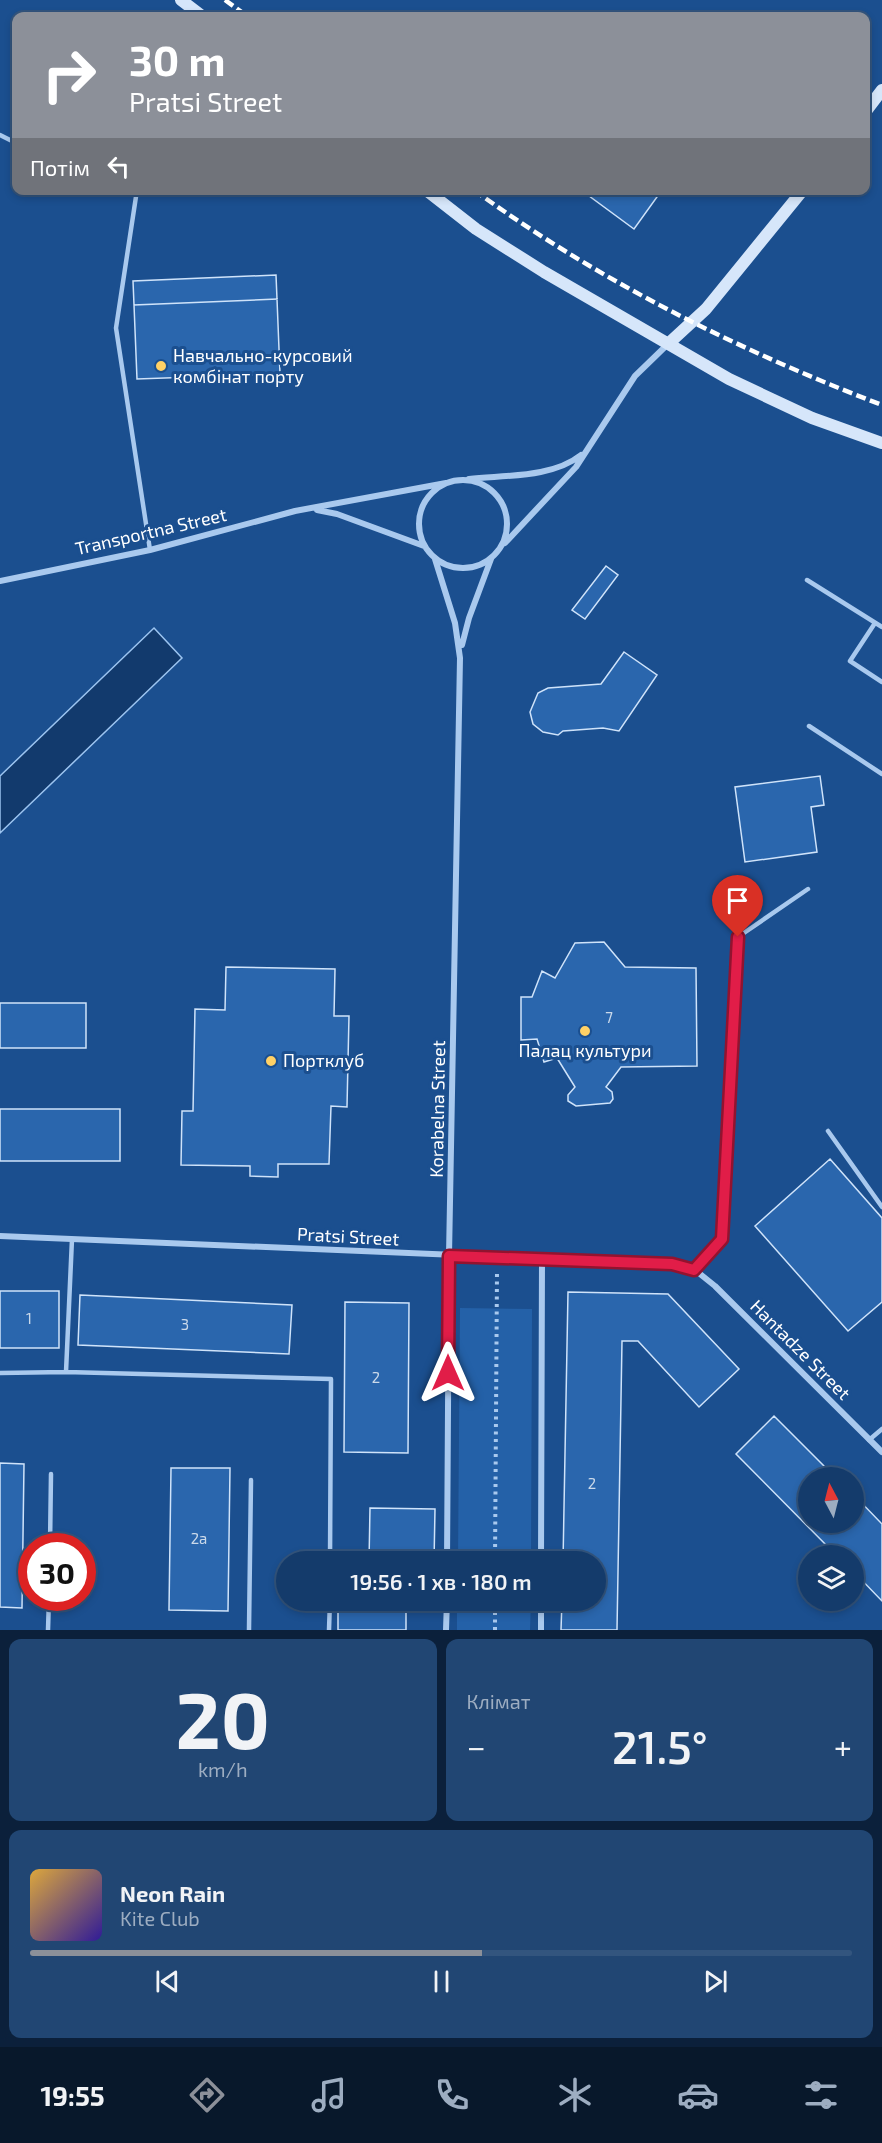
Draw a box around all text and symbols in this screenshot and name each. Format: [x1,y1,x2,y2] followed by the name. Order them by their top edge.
[129,34,225,84] text: 30 m
[30,36,108,114] icon: right
[129,85,282,117] text: Pratsi Street
[102,150,135,183] icon: left
[30,154,90,180] text: Потім
[173,344,353,387] place label: Навчально-курсовий комбінат порту
[154,359,168,373] marker: Навчально-курсовий комбінат порту
[73,503,229,559] street label: Transportna Street
[712,875,763,937] pin
[721,884,754,917] icon: arrive
[605,1008,613,1026] house number: 7
[578,1024,592,1038] marker: Палац культури
[518,1039,652,1061] place label: Палац культури
[425,1040,449,1178] street label: Korabelna Street
[283,1049,364,1071] place label: Портклуб
[264,1054,278,1068] marker: Портклуб
[296,1222,400,1250] street label: Pratsi Street
[746,1295,855,1404] street label: Hantadze Street
[26,1309,32,1327] house number: 1
[181,1315,189,1333] house number: 3
[416,1341,480,1405] position arrow
[372,1368,380,1386] house number: 2
[798,1467,864,1533] north arrow
[798,1467,864,1611] map controls
[588,1474,596,1492] house number: 2
[191,1529,207,1547] house number: 2а
[18,1533,96,1611] speed limit sign: 30
[798,1545,864,1611] button: layers
[350,1568,532,1594] text: 19:56 · 1 хв · 180 m
[175,1671,270,1765] text: 20
[467,1689,531,1713] text: Клімат
[612,1719,708,1773] text: 21.5°
[467,1726,486,1766] text: −
[834,1726,852,1766] text: +
[198,1757,248,1781] text: km/h
[120,1880,225,1906] text: Neon Rain
[120,1906,200,1930] text: Kite Club
[151,1965,184,1998] icon: previous
[425,1965,458,1998] icon: pause
[699,1965,732,1998] icon: next
[186,2074,228,2116] icon: directions
[308,2074,350,2116] icon: music
[431,2074,473,2116] icon: phone
[554,2074,596,2116] icon: climate
[677,2074,719,2116] icon: car
[800,2074,842,2116] icon: filters
[40,2079,105,2111] text: 19:55

